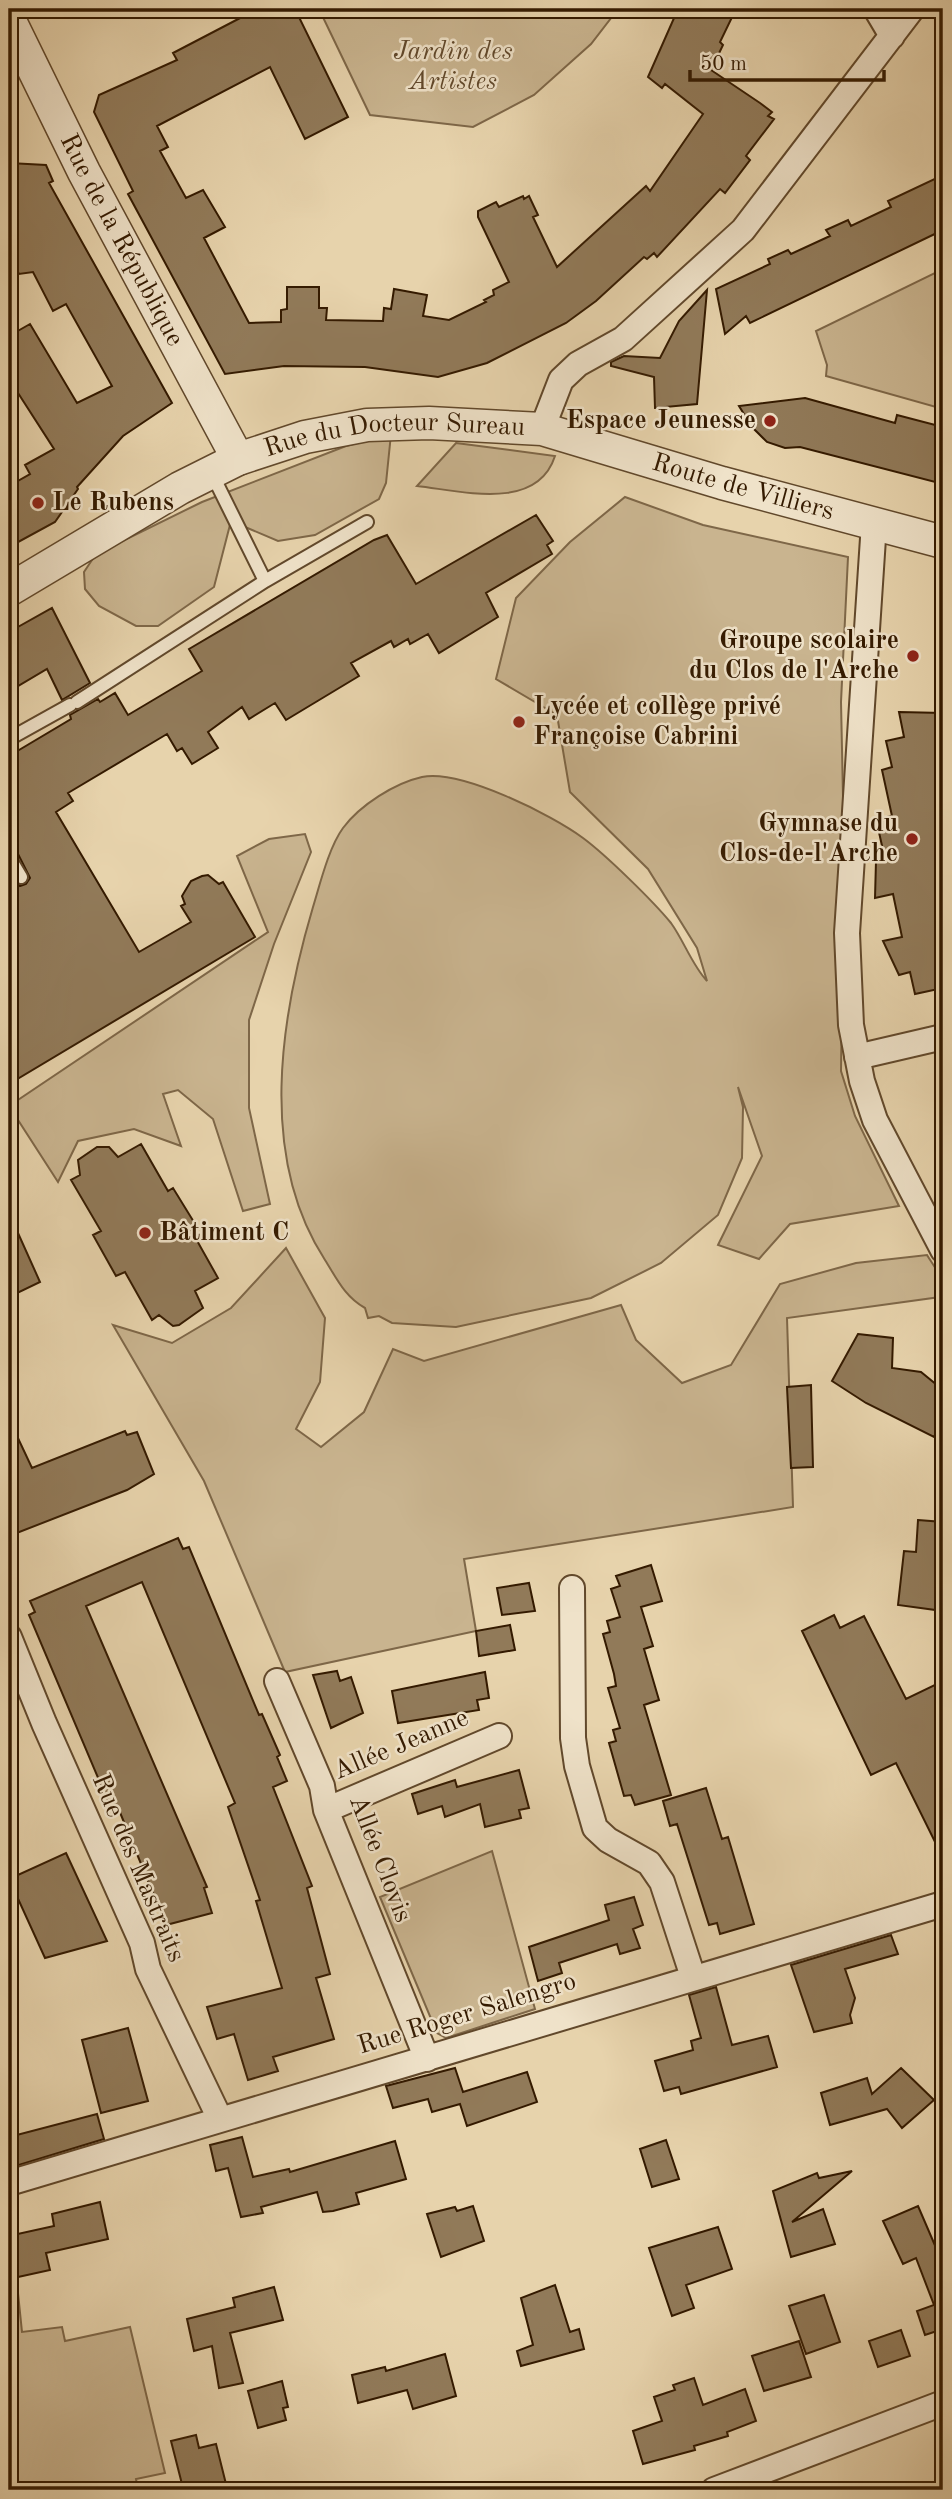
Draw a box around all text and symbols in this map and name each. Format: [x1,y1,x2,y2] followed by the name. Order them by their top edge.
[690,38,884,82] scale bar
[393,39,513,95] park label: Jardin des Artistes
[700,54,747,75] text: 50 m
[55,130,188,351] street label: Rue de la République
[566,408,756,434] place label: Espace Jeunesse
[261,410,526,463] street label: Rue du Docteur Sureau
[762,413,778,429] marker: Espace Jeunesse
[649,450,837,525] street label: Route de Villiers
[52,490,174,516] place label: Le Rubens
[30,495,46,511] marker: Le Rubens
[689,628,899,684] place label: Groupe scolaire du Clos de l'Arche
[905,648,921,664] marker: Groupe scolaire du Clos de l'Arche
[533,694,781,750] place label: Lycée et collège privé Françoise Cabrini
[511,714,527,730] marker: Lycée et collège privé Françoise Cabrini
[719,811,898,867] place label: Gymnase du Clos-de-l'Arche
[904,831,920,847] marker: Gymnase du Clos-de-l'Arche
[159,1220,289,1246] place label: Bâtiment C
[137,1225,153,1241] marker: Bâtiment C
[330,1705,472,1785] street label: Allée Jeanne
[87,1770,189,1966] street label: Rue des Mastraits
[344,1792,416,1926] street label: Allée Clovis
[355,1968,579,2060] street label: Rue Roger Salengro

